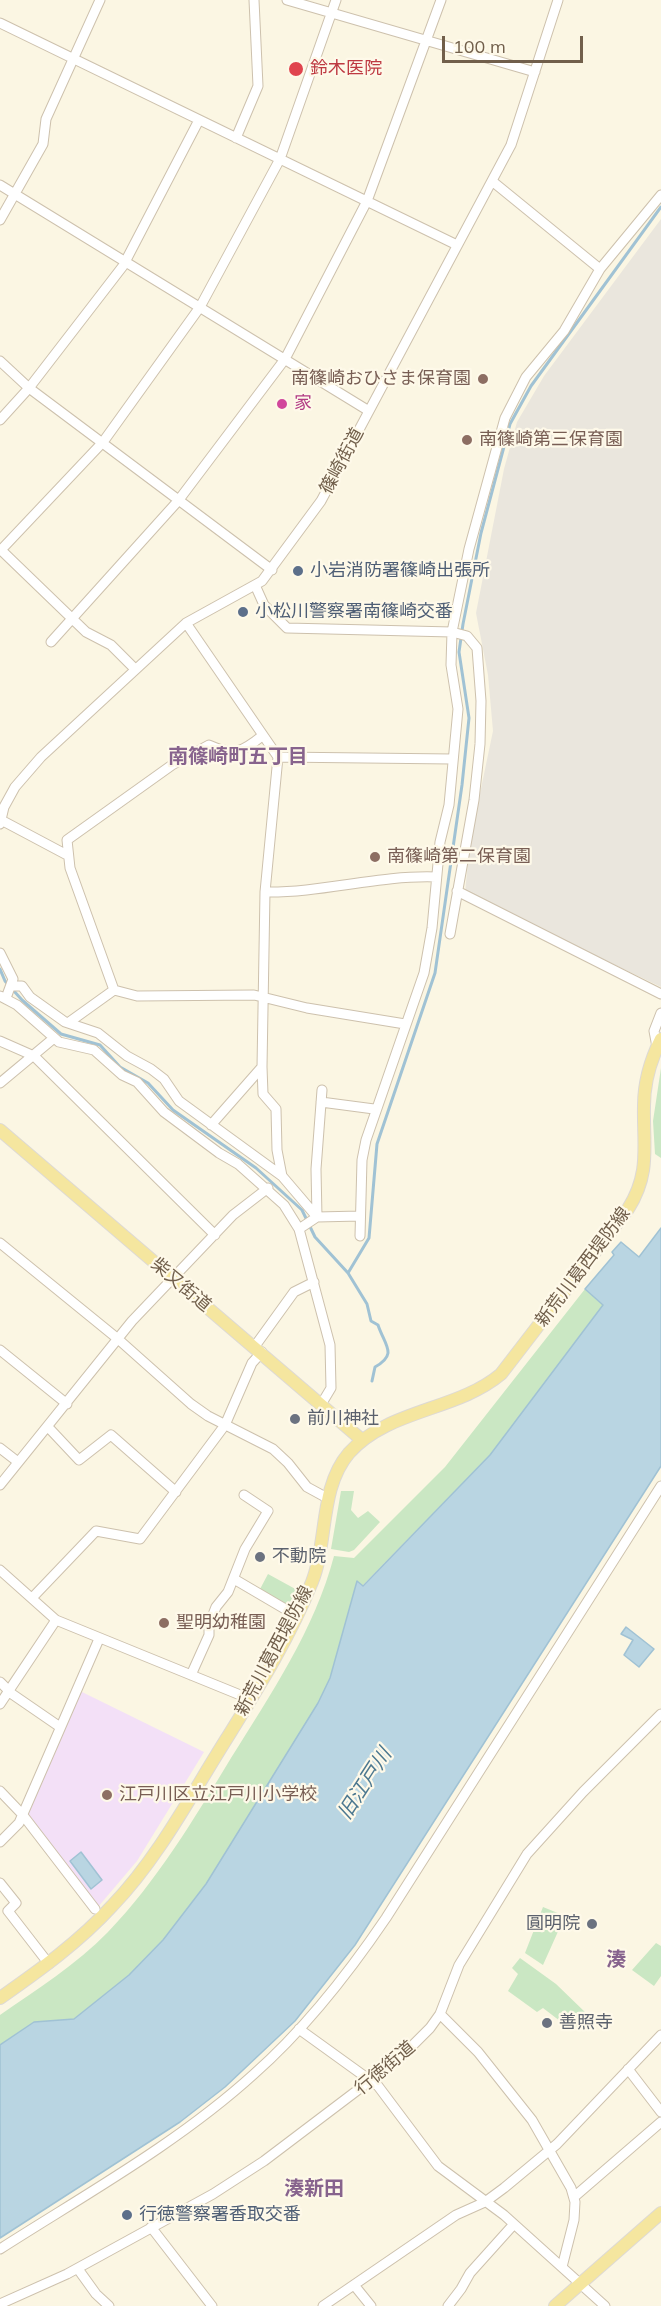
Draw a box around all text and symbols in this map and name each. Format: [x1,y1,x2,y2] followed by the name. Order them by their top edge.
[445,24,586,62] scale bar
[453,35,506,58] text: 100 m
[310,58,382,80] place label: 鈴木医院
[287,60,305,78] marker: 鈴木医院
[291,368,471,390] place label: 南篠崎おひさま保育園
[476,372,490,386] marker: 南篠崎おひさま保育園
[294,393,312,415] place label: 家
[275,397,289,411] marker: 家
[316,424,368,498] street label: 篠崎街道
[479,429,623,451] place label: 南篠崎第三保育園
[460,433,474,447] marker: 南篠崎第三保育園
[310,560,490,582] place label: 小岩消防署篠崎出張所
[291,564,305,578] marker: 小岩消防署篠崎出張所
[255,601,453,623] place label: 小松川警察署南篠崎交番
[236,605,250,619] marker: 小松川警察署南篠崎交番
[168,745,308,769] district label: 南篠崎町五丁目
[387,846,531,868] place label: 南篠崎第二保育園
[368,850,382,864] marker: 南篠崎第二保育園
[531,1203,635,1331] street label: 新荒川葛西堤防線
[146,1254,216,1316] street label: 柴又街道
[307,1408,379,1430] place label: 前川神社
[288,1412,302,1426] marker: 前川神社
[272,1546,326,1568] place label: 不動院
[253,1550,267,1564] marker: 不動院
[231,1582,317,1720] street label: 新荒川葛西堤防線
[176,1612,266,1634] place label: 聖明幼稚園
[157,1616,171,1630] marker: 聖明幼稚園
[333,1744,397,1824] water label: 旧江戸川
[119,1784,317,1806] place label: 江戸川区立江戸川小学校
[100,1788,114,1802] marker: 江戸川区立江戸川小学校
[526,1913,580,1935] place label: 圓明院
[585,1917,599,1931] marker: 圓明院
[606,1948,626,1972] district label: 湊
[559,2012,613,2034] place label: 善照寺
[540,2016,554,2030] marker: 善照寺
[350,2037,420,2099] street label: 行徳街道
[284,2177,344,2201] district label: 湊新田
[139,2204,301,2226] place label: 行徳警察署香取交番
[120,2208,134,2222] marker: 行徳警察署香取交番

